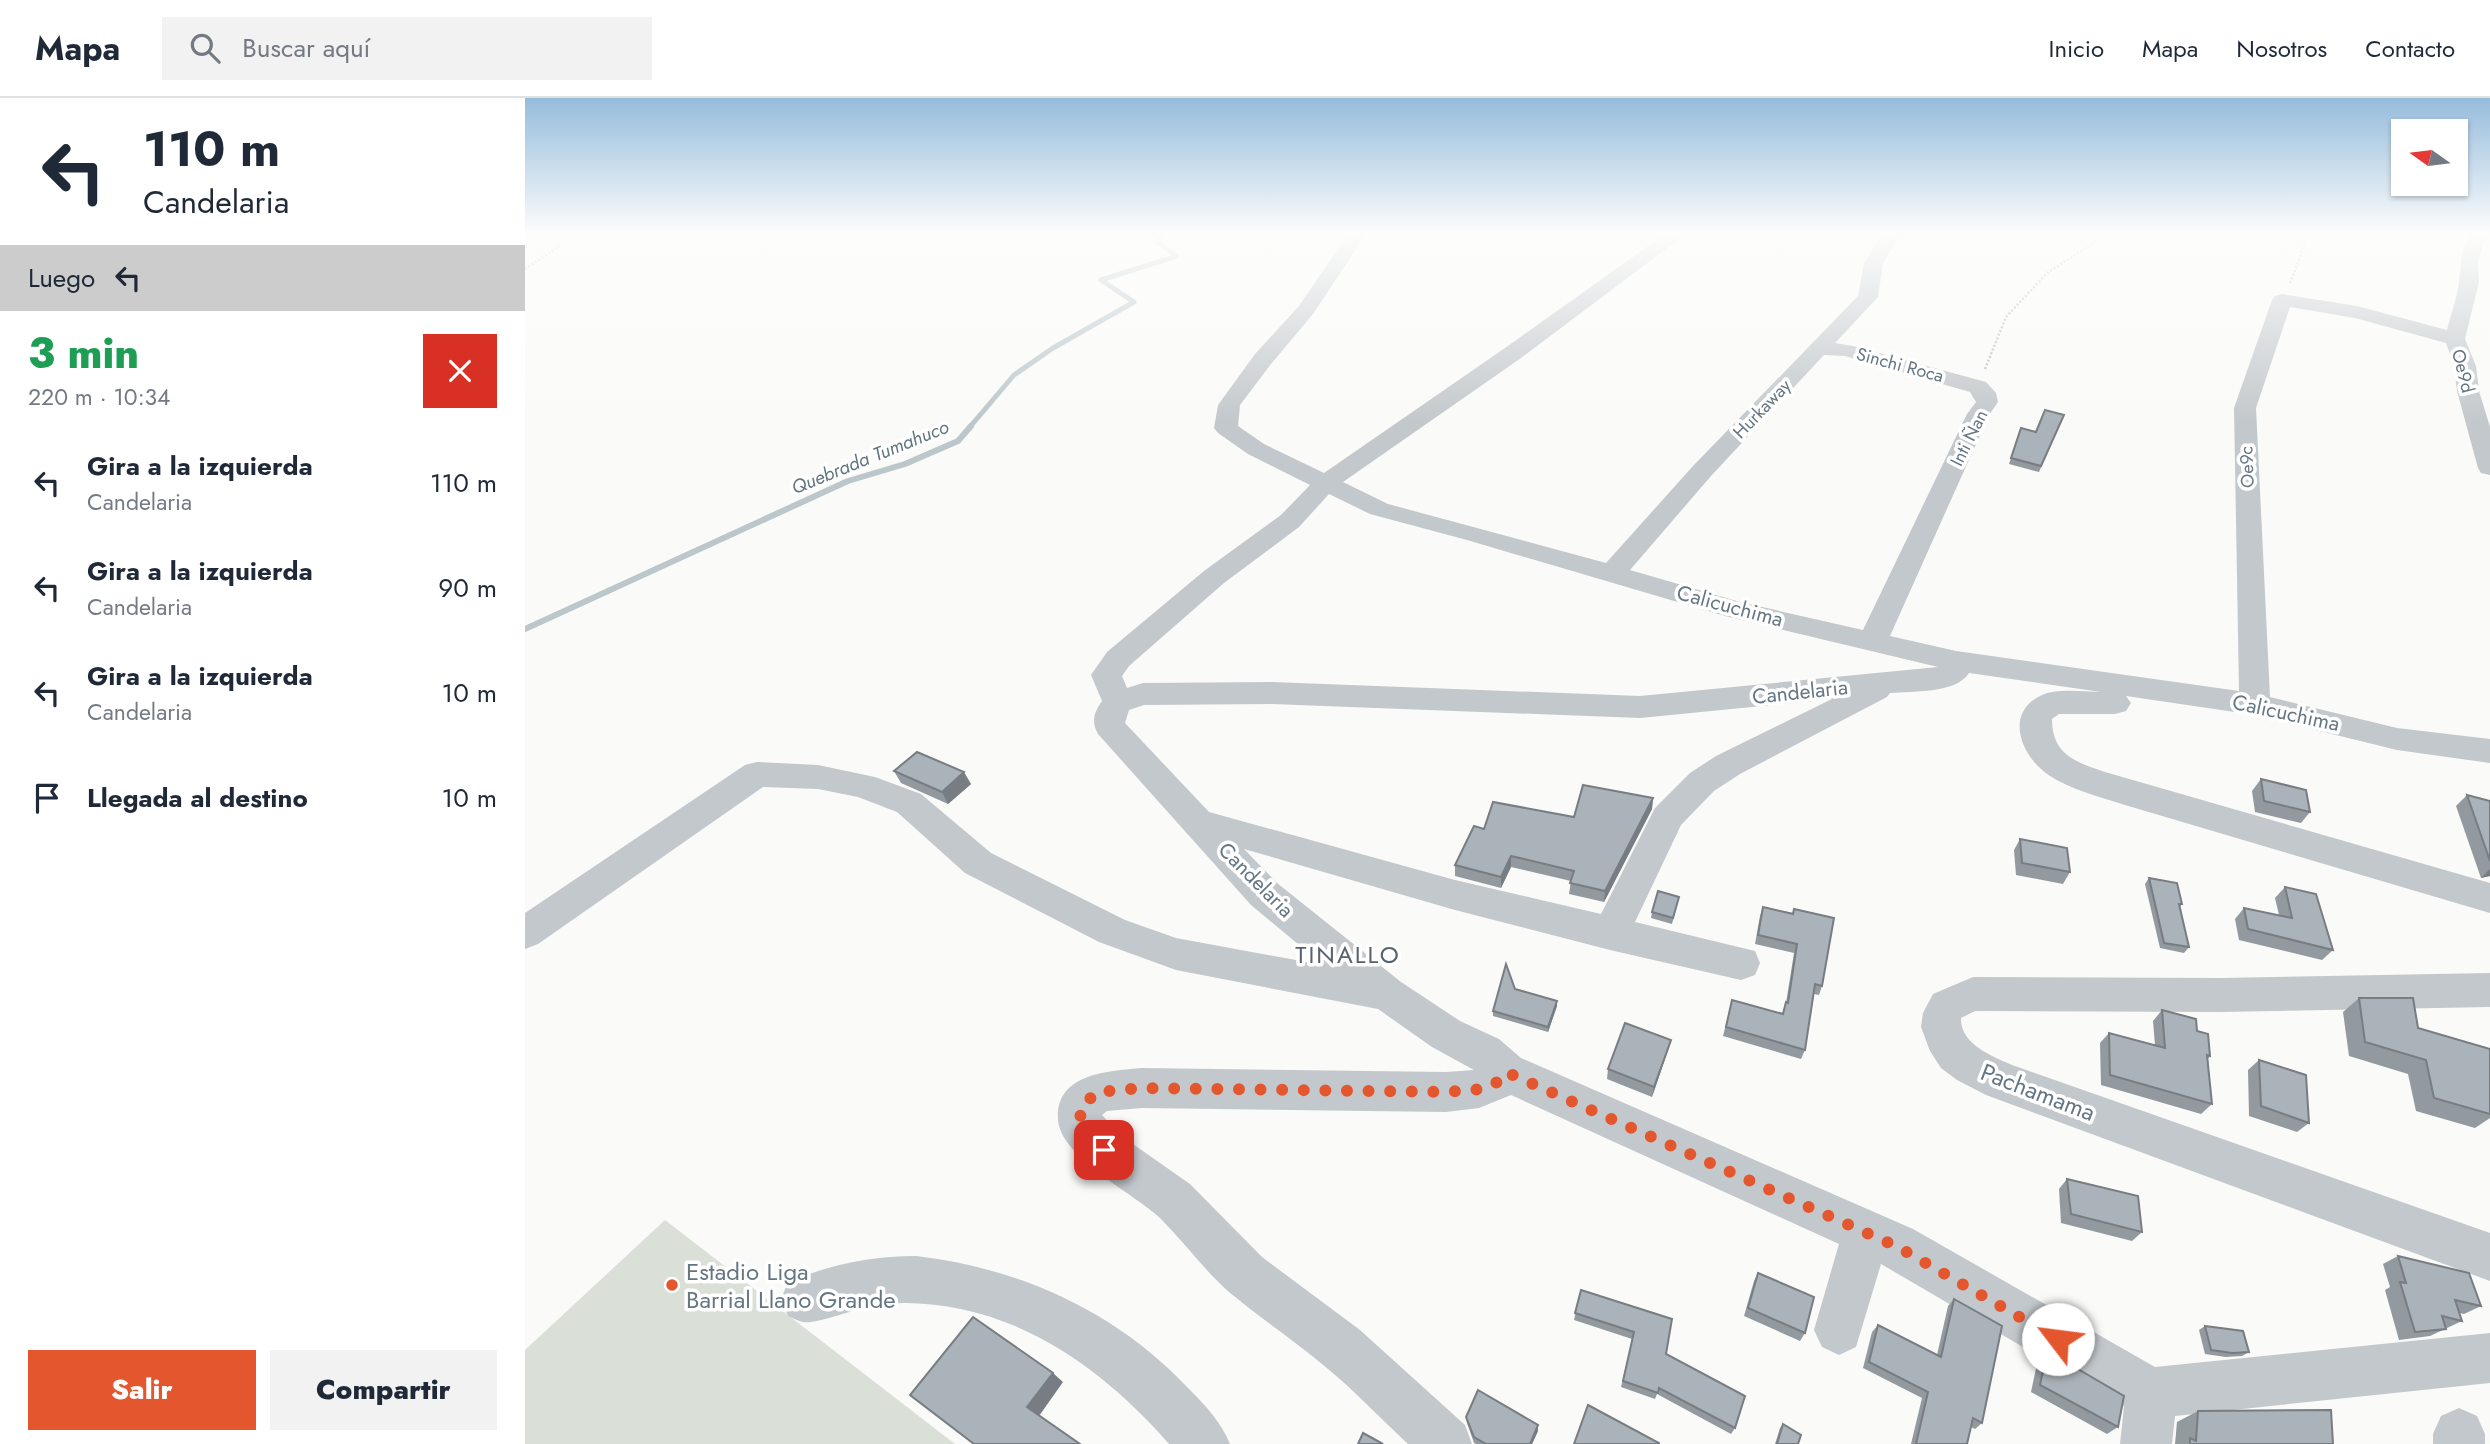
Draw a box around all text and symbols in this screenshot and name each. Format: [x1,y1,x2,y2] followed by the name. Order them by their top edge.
[162,17,652,80] search box
[35,25,120,72] text: Mapa
[186,29,224,67] icon: search
[242,29,370,67] text: Buscar aquí
[2049,31,2104,66] text: Inicio
[2142,31,2198,66] text: Mapa
[2236,31,2327,66] text: Nosotros
[2365,31,2455,66] text: Contacto
[143,114,280,184] text: 110 m
[2391,119,2467,196] north arrow
[2391,119,2468,196] map controls
[28,126,119,217] icon: left
[143,179,289,225] text: Candelaria
[28,259,95,297] text: Luego
[109,259,147,297] icon: left
[28,323,139,384] text: 3 min
[423,334,497,408] button: close
[1854,341,1946,389] street label: Sinchi Roca
[2445,346,2481,396] street label: Oe9d
[1727,373,1797,445] street label: Hurkaway
[28,380,171,414] text: 220 m · 10:34
[1944,405,1994,471] street label: Inti Ñan
[787,413,953,501] water label: Quebrada Tumahuco
[2233,446,2261,488] street label: Oe9c
[87,447,313,485] text: Gira a la izquierda
[28,464,66,502] icon: left
[430,464,497,502] text: 110 m
[87,485,192,519] text: Candelaria
[87,552,313,590] text: Gira a la izquierda
[28,569,66,607] icon: left
[438,569,497,607] text: 90 m
[1674,577,1786,635] street label: Calicuchima
[87,590,192,624] text: Candelaria
[87,657,313,695] text: Gira a la izquierda
[1751,672,1849,712] street label: Candelaria
[28,674,66,712] icon: left
[442,674,497,712] text: 10 m
[2230,687,2342,739] street label: Calicuchima
[87,695,192,729] text: Candelaria
[28,779,66,817] icon: arrive
[87,779,308,817] text: Llegada al destino
[442,779,497,817] text: 10 m
[1211,835,1301,925] street label: Candelaria
[1295,937,1401,972] district label: TINALLO
[1976,1054,2100,1130] street label: Pachamama
[1074,1120,1134,1180] pin
[1085,1131,1123,1169] icon: arrive
[686,1254,896,1317] place label: Estadio Liga Barrial Llano Grande
[664,1277,680,1293] marker: Estadio Liga Barrial Llano Grande
[2021,1302,2095,1376] position arrow
[28,1350,256,1430] button: Salir
[270,1350,497,1430] button: Compartir

